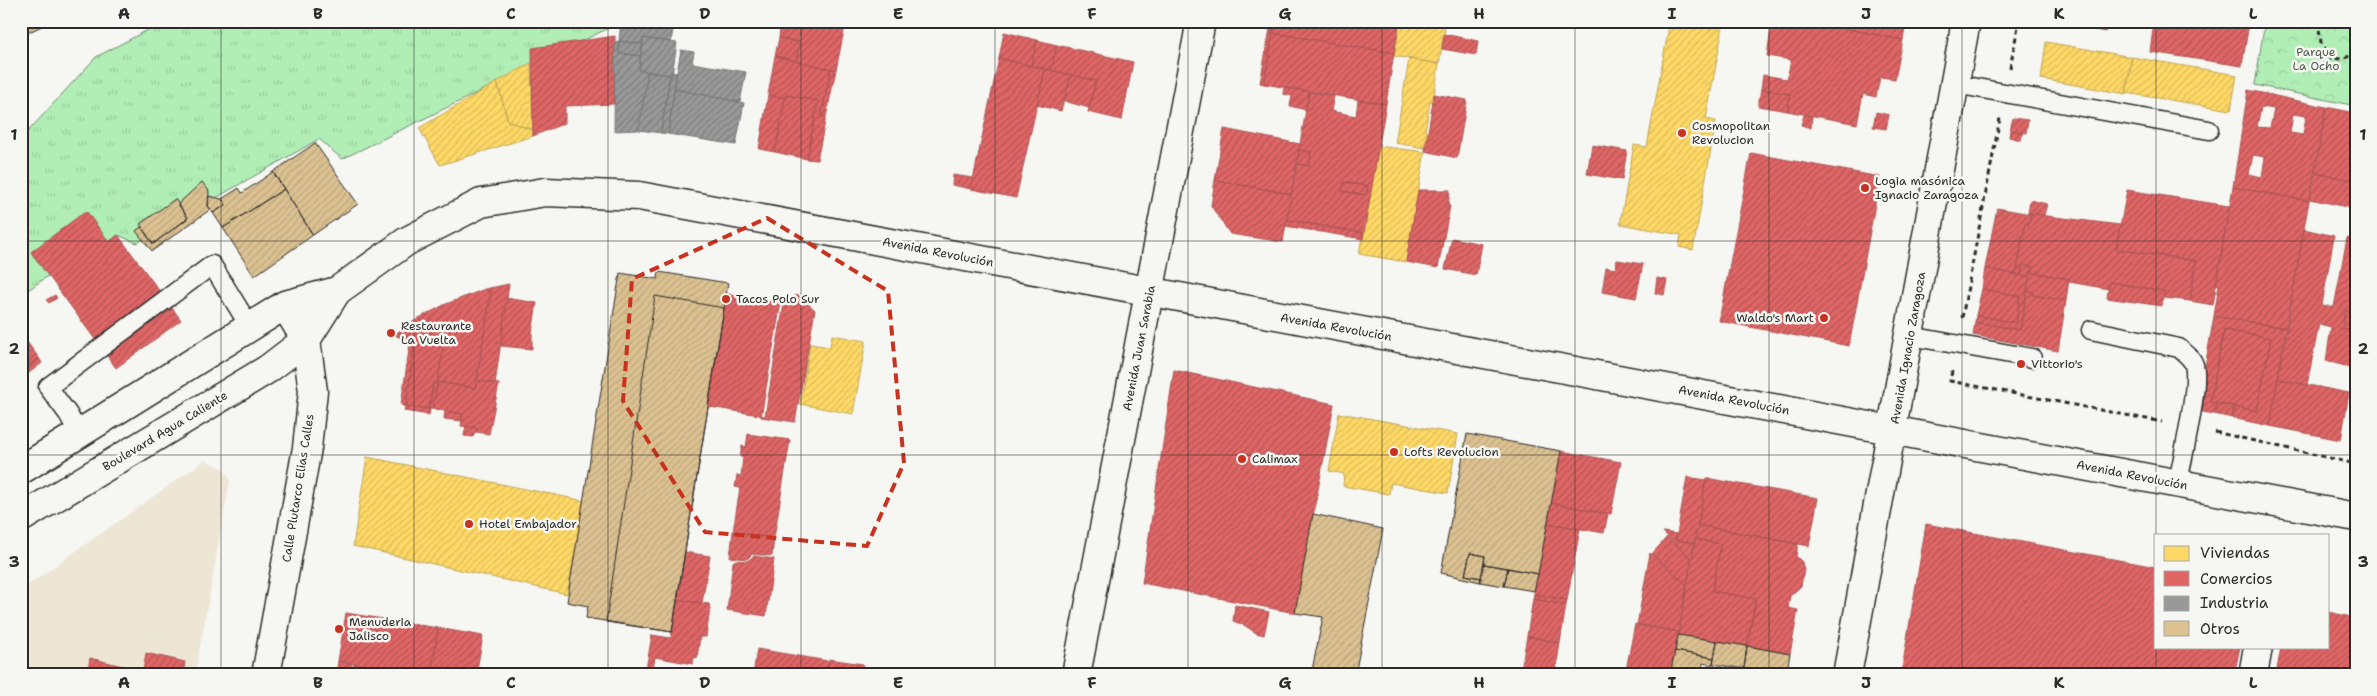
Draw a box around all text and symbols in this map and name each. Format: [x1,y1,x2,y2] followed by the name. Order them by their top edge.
[118,3,130,24] text: A
[313,3,323,24] text: B
[506,3,516,24] text: C
[699,3,711,24] text: D
[893,3,903,24] text: E
[1087,3,1097,24] text: F
[1279,3,1292,24] text: G
[1473,3,1485,24] text: H
[1668,3,1677,24] text: I
[1861,3,1871,24] text: J
[2054,3,2065,24] text: K
[2249,3,2258,24] text: L
[2293,44,2340,74] park label: Parque La Ocho
[1692,118,1770,148] place label: Cosmopolitan Revolucion
[10,124,18,145] text: 1
[2359,124,2367,145] text: 1
[1676,127,1688,139] marker: Cosmopolitan Revolucion
[1875,173,1979,203] place label: Logia masónica Ignacio Zaragoza
[1859,182,1871,194] marker: Logia masónica Ignacio Zaragoza
[881,233,995,271] street label: Avenida Revolución
[1887,270,1929,425] street label: Avenida Ignacio Zaragoza
[1119,283,1159,412] street label: Avenida Juan Sarabia
[736,291,820,307] place label: Tacos Polo Sur
[720,293,732,305] marker: Tacos Polo Sur
[1279,309,1393,345] street label: Avenida Revolución
[1736,310,1814,326] place label: Waldo's Mart
[1818,312,1830,324] marker: Waldo's Mart
[401,318,472,348] place label: Restaurante La Vuelta
[385,327,397,339] marker: Restaurante La Vuelta
[8,338,20,359] text: 2
[2357,338,2369,359] text: 2
[2031,356,2083,372] place label: Vittorio's
[2015,358,2027,370] marker: Vittorio's
[1677,381,1791,419] street label: Avenida Revolución
[100,387,231,475] street label: Boulevard Agua Caliente
[278,413,318,563] street label: Calle Plutarco Elias Calles
[1404,444,1499,460] place label: Lofts Revolucion
[1388,446,1400,458] marker: Lofts Revolucion
[1252,451,1297,467] place label: Calimax
[1236,453,1248,465] marker: Calimax
[2075,456,2189,494] street label: Avenida Revolución
[479,516,577,532] place label: Hotel Embajador
[463,518,475,530] marker: Hotel Embajador
[2154,534,2330,648] legend
[2200,543,2270,563] text: Viviendas
[8,551,20,572] text: 3
[2357,551,2369,572] text: 3
[2200,569,2273,589] text: Comercios
[2200,593,2269,613] text: Industria
[349,614,412,644] place label: Menuderia Jalisco
[2200,619,2240,639] text: Otros
[333,623,345,635] marker: Menuderia Jalisco
[118,672,130,693] text: A
[313,672,323,693] text: B
[506,672,516,693] text: C
[699,672,711,693] text: D
[893,672,903,693] text: E
[1087,672,1097,693] text: F
[1279,672,1292,693] text: G
[1473,672,1485,693] text: H
[1668,672,1677,693] text: I
[1861,672,1871,693] text: J
[2054,672,2065,693] text: K
[2249,672,2258,693] text: L

